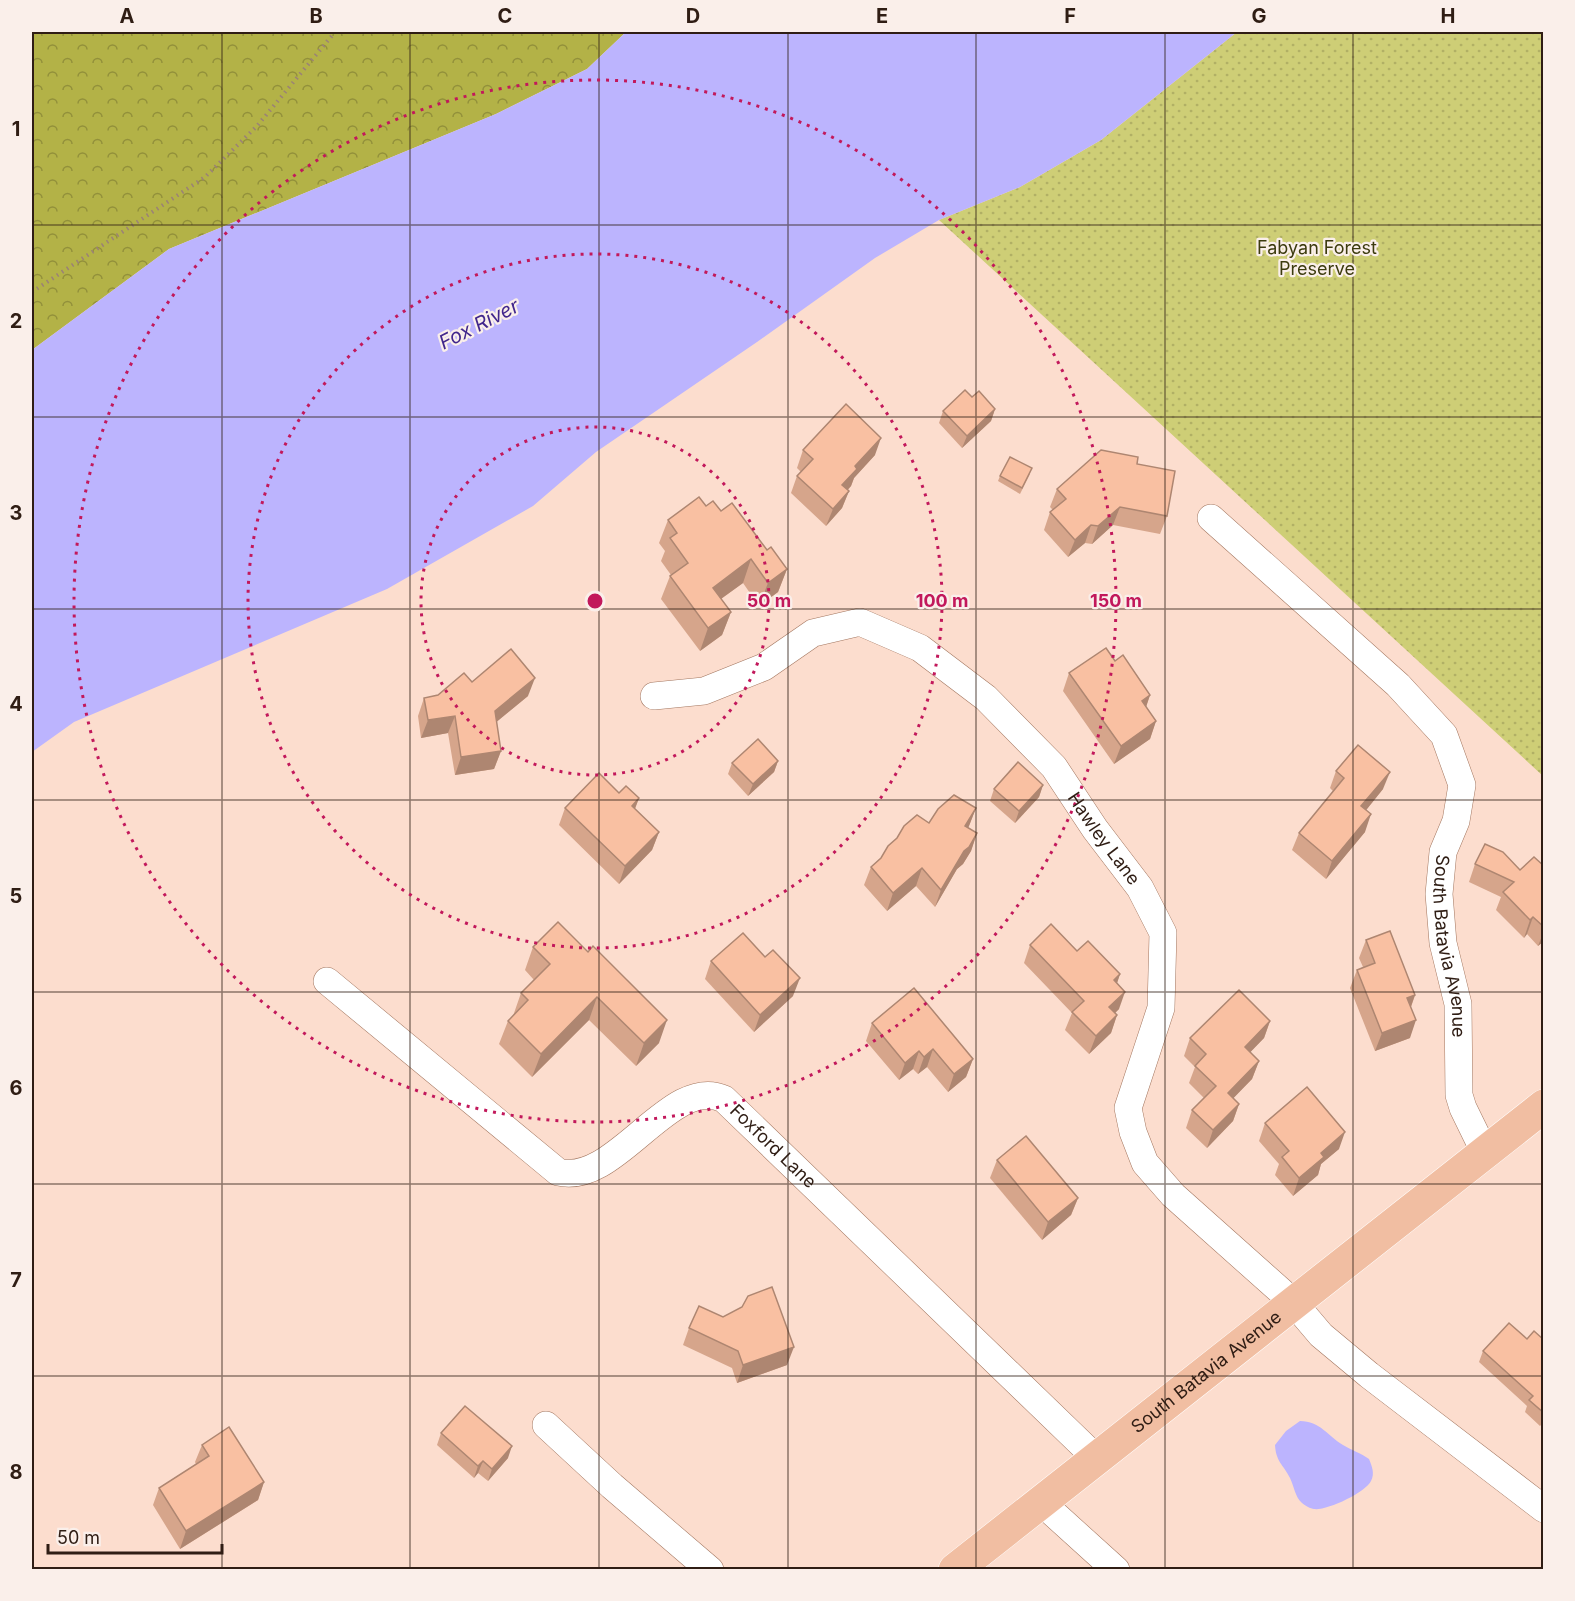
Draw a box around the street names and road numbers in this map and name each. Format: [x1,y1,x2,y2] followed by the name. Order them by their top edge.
[1064,788,1145,889] street label: Hawley Lane
[1429,853,1469,1038] street label: South Batavia Avenue
[726,1100,821,1192] street label: Foxford Lane
[1127,1306,1285,1437] street label: South Batavia Avenue

